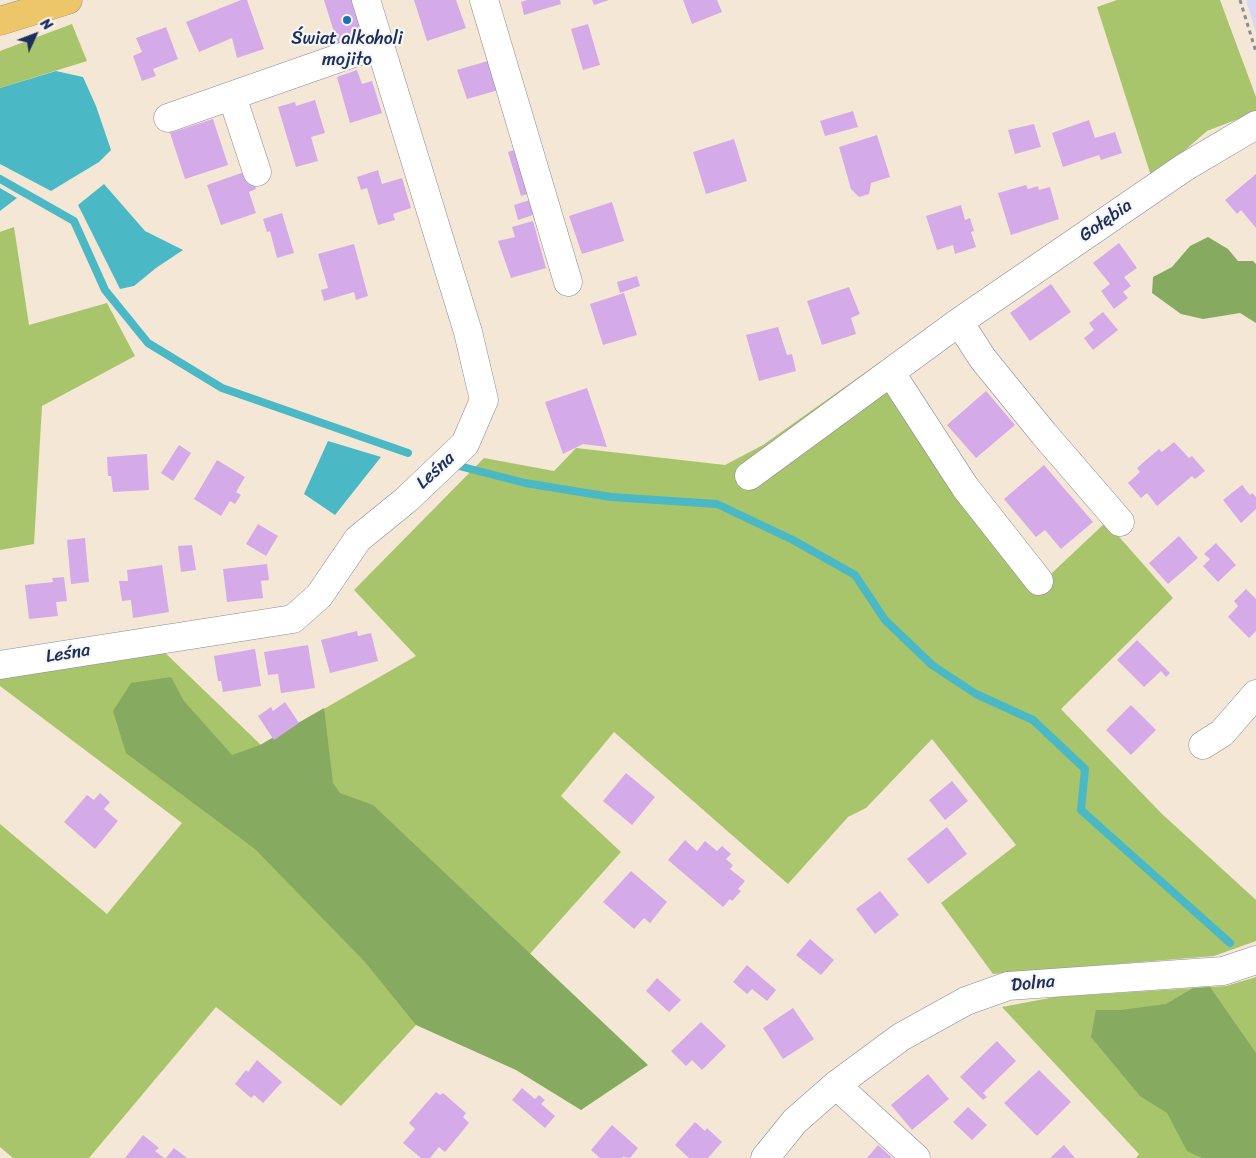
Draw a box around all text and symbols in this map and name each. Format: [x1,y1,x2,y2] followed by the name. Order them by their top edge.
[10,10,60,60] north arrow
[34,12,59,36] text: N
[341,14,353,26] marker: Świat alkoholi mojito
[291,28,403,70] place label: Świat alkoholi mojito
[1075,195,1137,247] street label: Gołębia
[412,448,460,494] street label: Leśna
[44,640,92,668] street label: Leśna
[1010,971,1056,997] street label: Dolna

